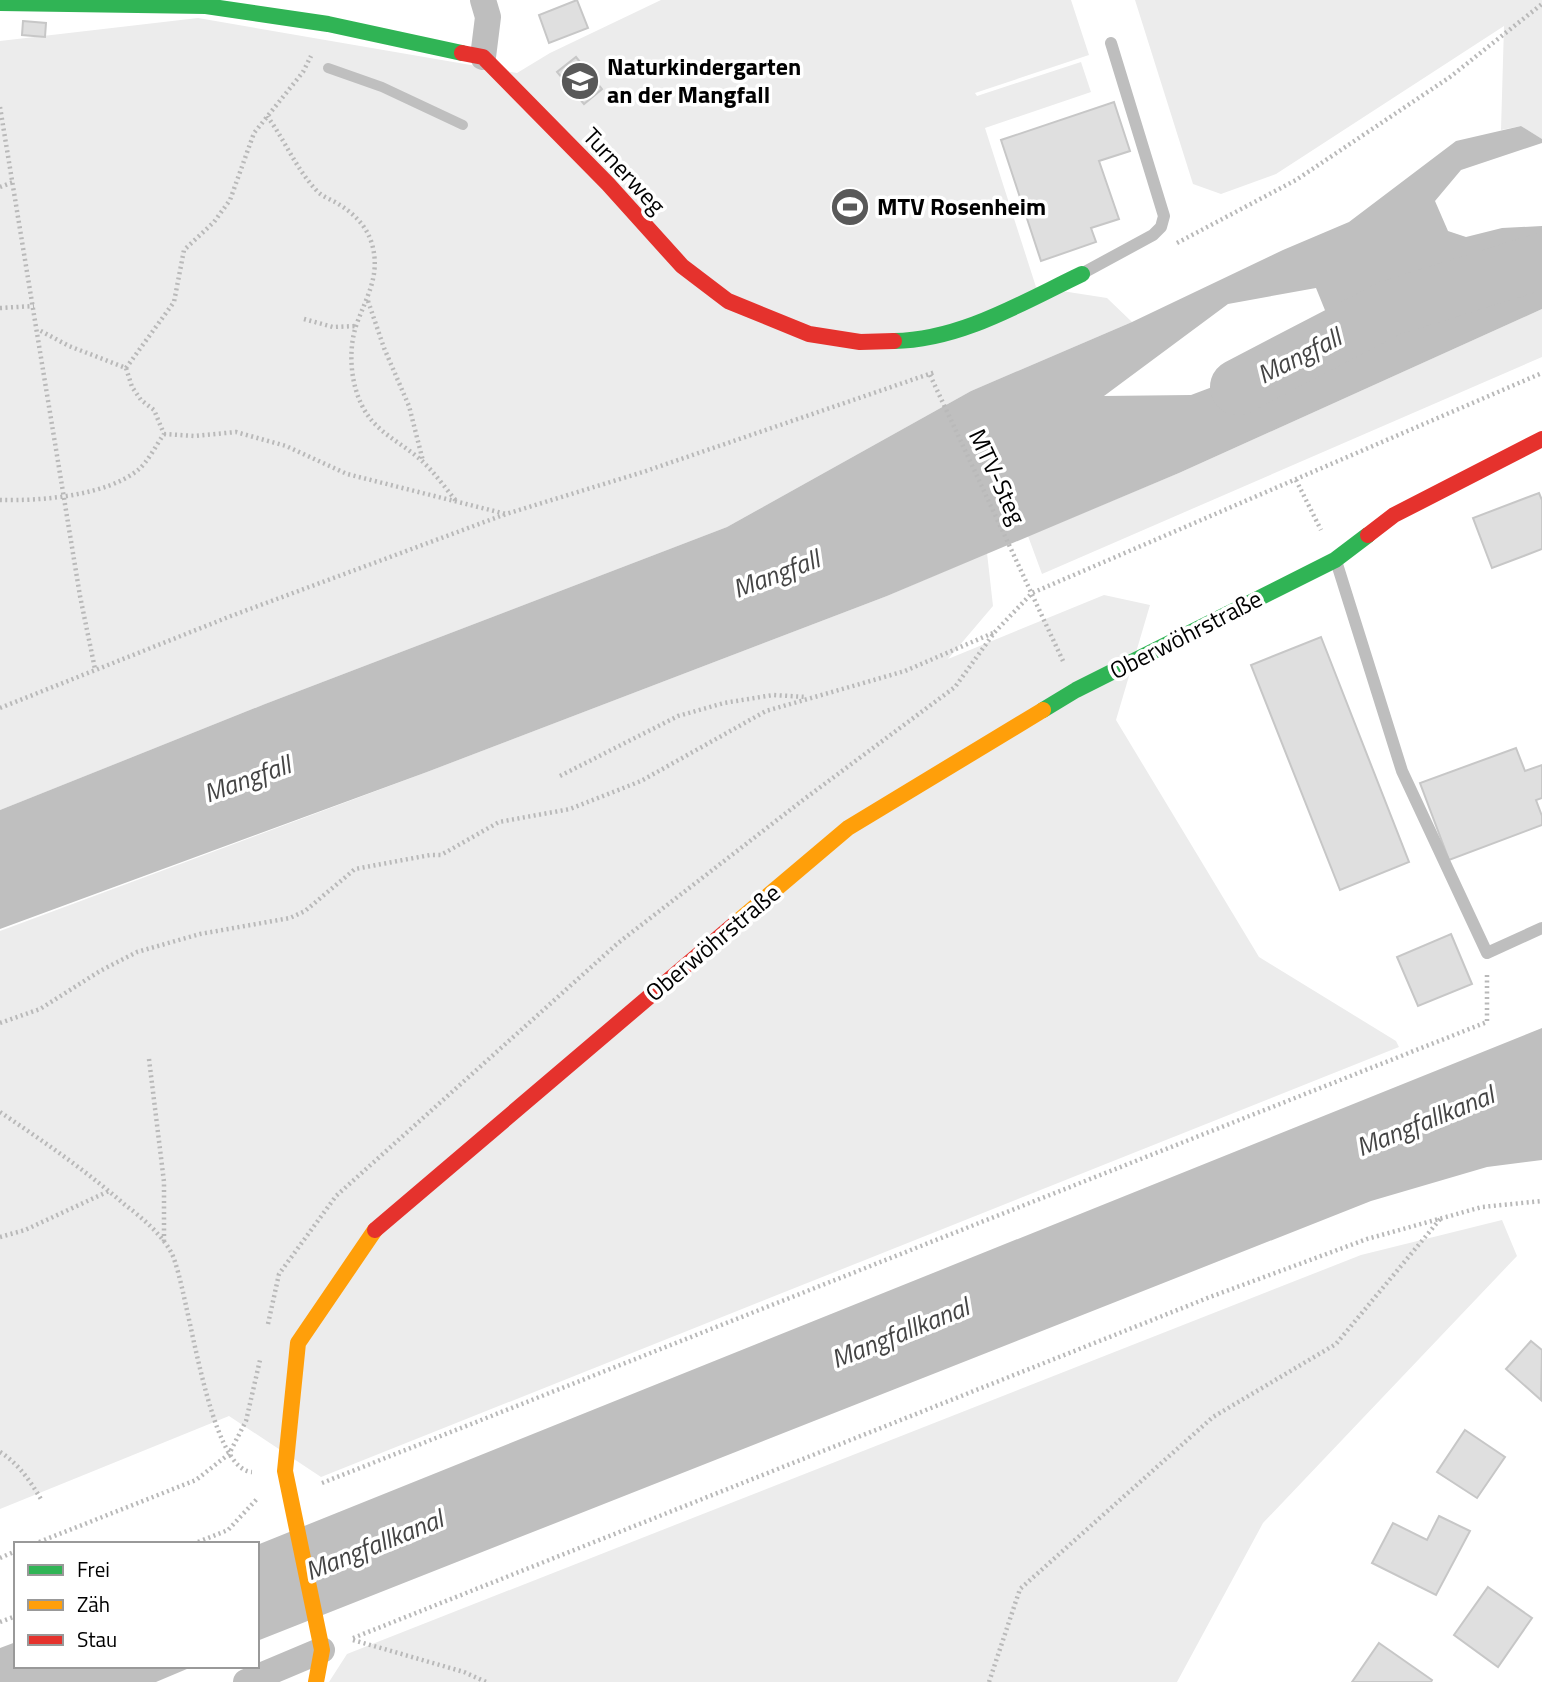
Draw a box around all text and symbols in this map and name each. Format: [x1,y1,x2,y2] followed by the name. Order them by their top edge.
[607,48,801,112] place label: Naturkindergarten an der Mangfall
[559,60,601,102] school or university icon: Naturkindergarten an der Mangfall
[575,119,675,222] street label: Turnerweg
[829,186,871,228] sports icon: MTV Rosenheim
[877,188,1046,224] place label: MTV Rosenheim
[1250,316,1351,393] water label: Mangfall
[960,423,1036,530] street label: MTV-Steg
[727,538,828,608] water label: Mangfall
[1103,580,1268,688] street label: Oberwöhrstraße
[198,744,299,812] water label: Mangfall
[637,875,788,1010] street label: Oberwöhrstraße
[1350,1074,1503,1166] water label: Mangfallkanal
[825,1286,978,1378] water label: Mangfallkanal
[299,1498,452,1590] water label: Mangfallkanal
[14,1542,259,1668] legend
[77,1553,110,1585] text: Frei
[77,1588,110,1620] text: Zäh
[77,1623,117,1655] text: Stau

